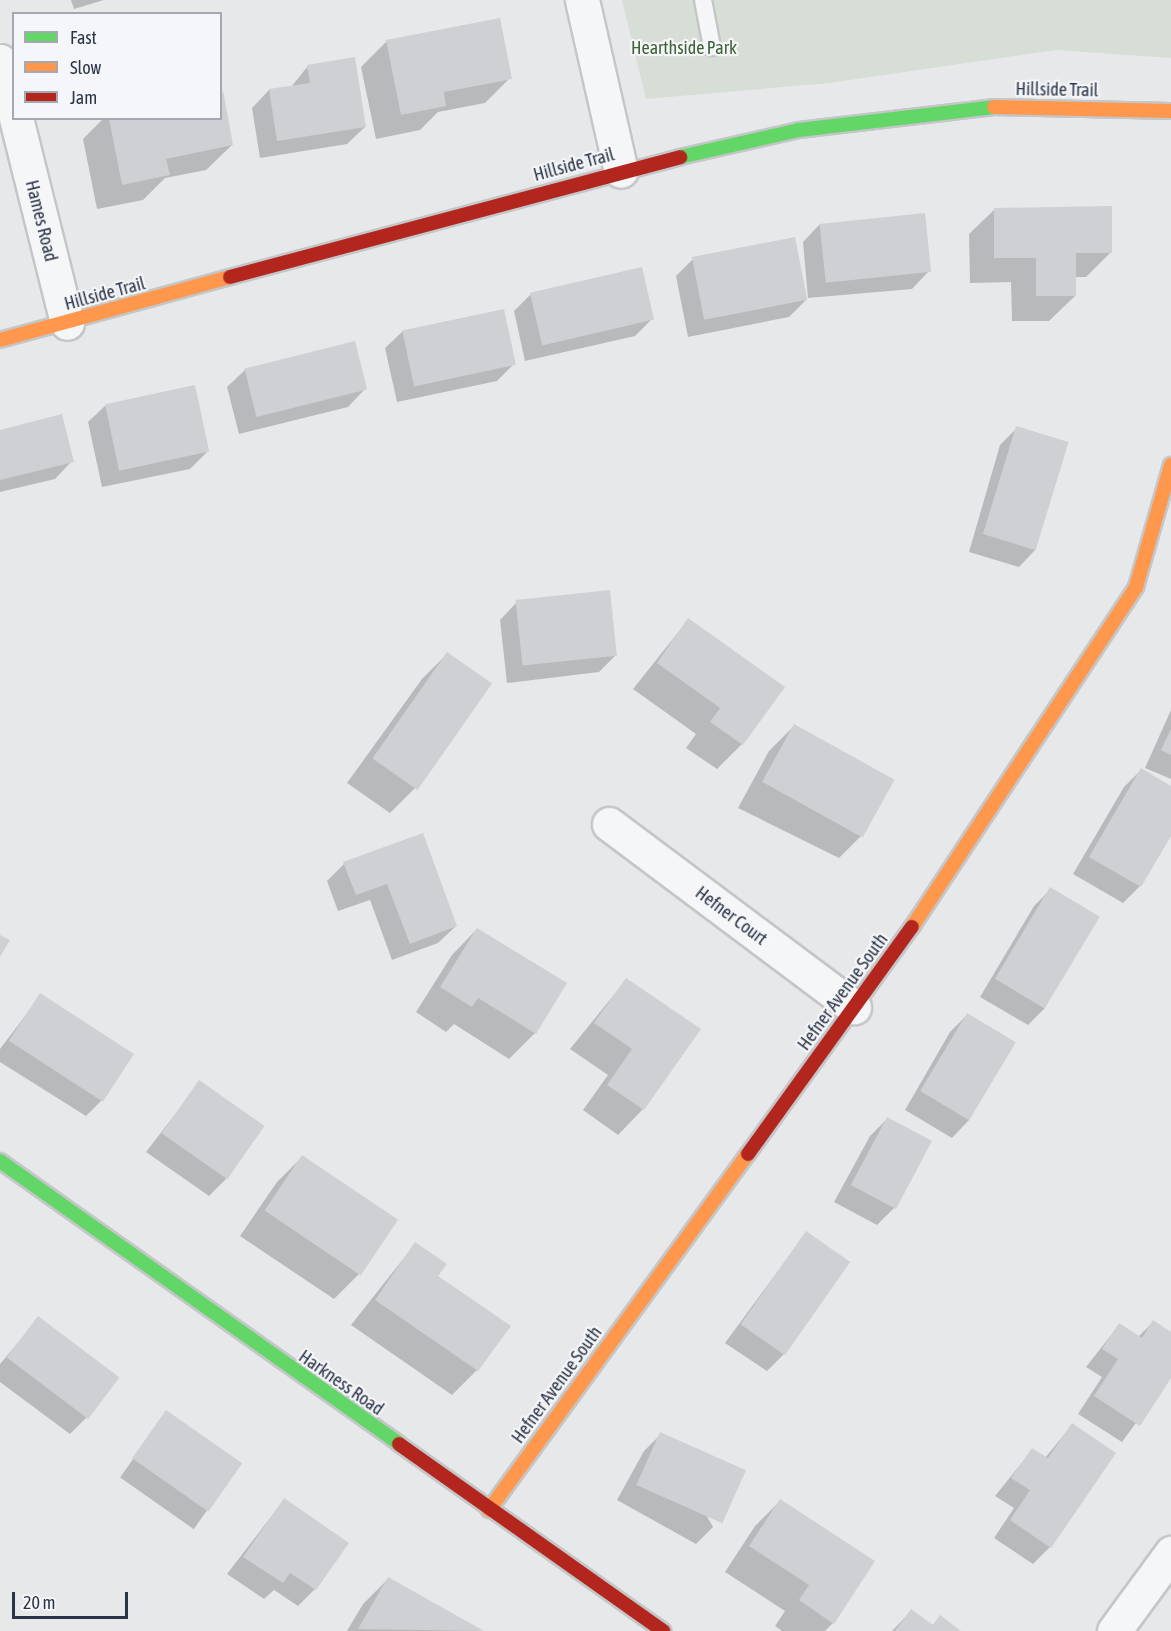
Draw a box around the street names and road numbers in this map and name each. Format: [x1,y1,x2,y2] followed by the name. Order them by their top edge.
[1015,78,1099,102] street label: Hillside Trail
[531,144,617,186] street label: Hillside Trail
[20,178,62,264] street label: Hames Road
[62,273,148,315] street label: Hillside Trail
[691,882,771,950] street label: Hefner Court
[793,929,893,1055] street label: Hefner Avenue South
[507,1322,607,1448] street label: Hefner Avenue South
[294,1346,388,1420] street label: Harkness Road

